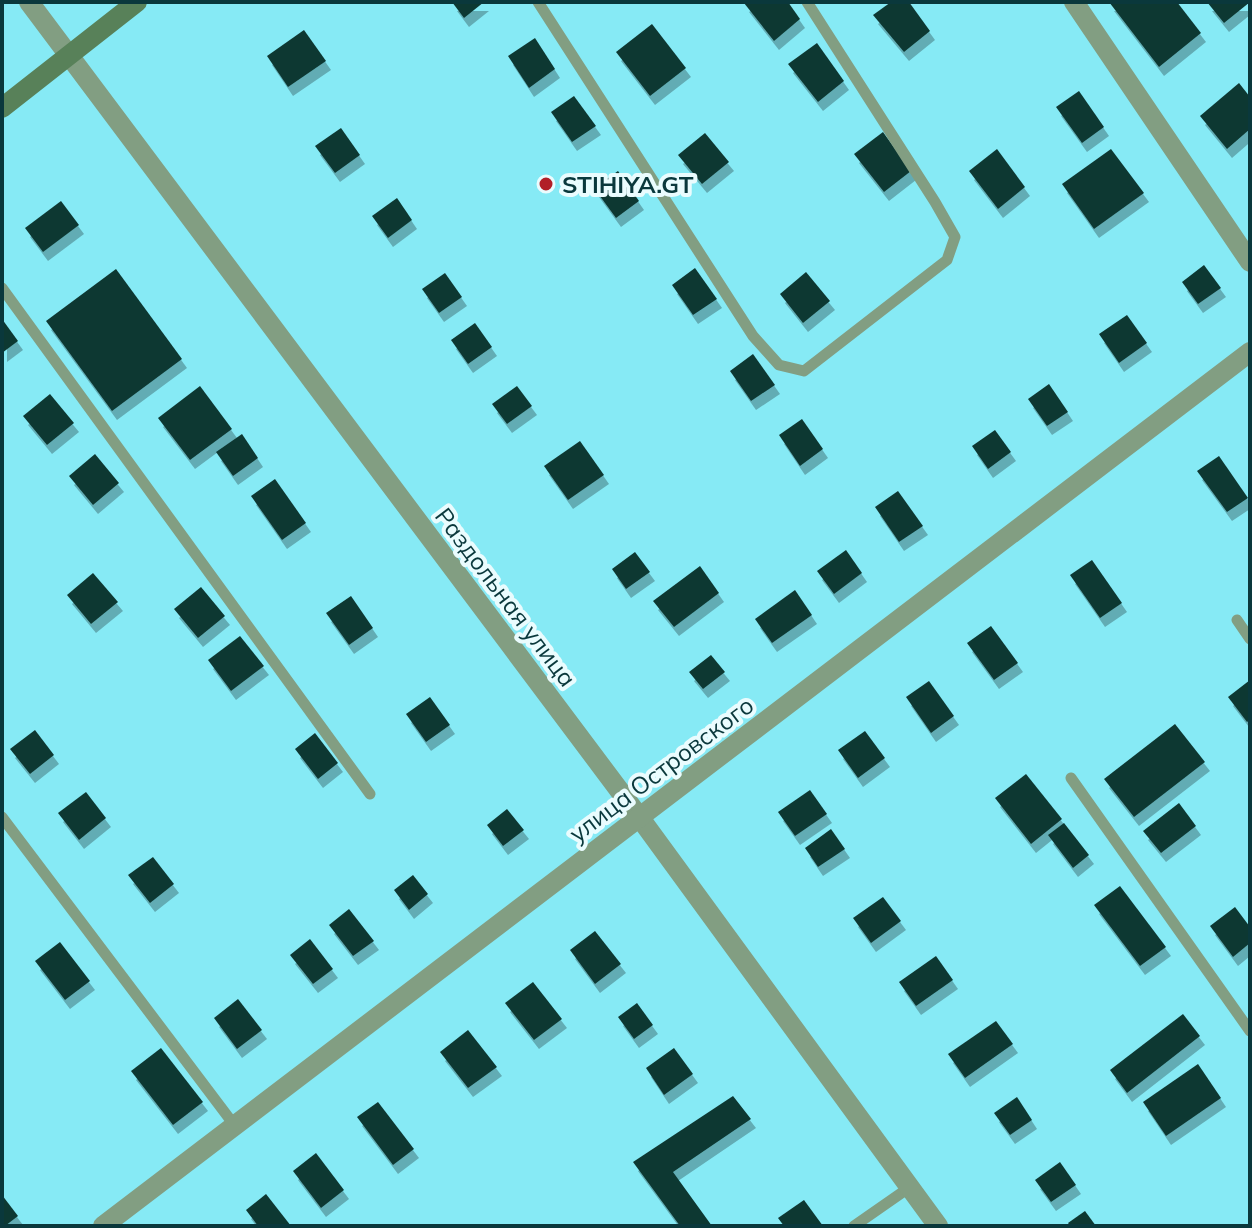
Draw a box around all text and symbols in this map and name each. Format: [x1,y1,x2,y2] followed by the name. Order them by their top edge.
[562,169,694,199] place label: STIHIYA.GT
[537,175,555,193] marker: STIHIYA.GT
[429,502,583,692] street label: Раздольная улица
[563,690,759,848] street label: улица Островского

